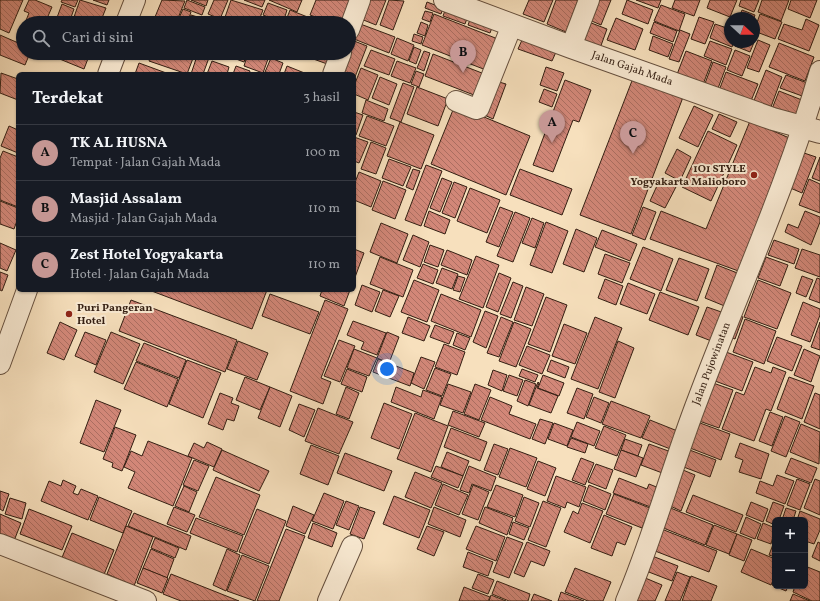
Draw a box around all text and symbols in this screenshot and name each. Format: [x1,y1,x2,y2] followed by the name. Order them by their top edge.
[724,12,760,48] north arrow
[16,16,356,60] search box
[30,27,52,49] icon: search
[62,28,133,49] text: Cari di sini
[450,40,476,73] pin: B
[589,48,675,90] street label: Jalan Gajah Mada
[32,87,103,110] text: Terdekat
[303,89,340,107] text: 3 hasil
[539,110,565,143] pin: A
[620,121,646,154] pin: C
[70,133,167,154] text: TK AL HUSNA
[40,144,50,162] text: A
[305,144,340,162] text: 100 m
[70,154,221,172] text: Tempat · Jalan Gajah Mada
[631,162,746,190] place label: 1O1 STYLE Yogyakarta Malioboro
[749,170,759,180] marker: 1O1 STYLE Yogyakarta Malioboro
[70,189,182,210] text: Masjid Assalam
[41,200,49,218] text: B
[308,200,340,218] text: 110 m
[70,210,217,228] text: Masjid · Jalan Gajah Mada
[70,245,223,266] text: Zest Hotel Yogyakarta
[41,256,49,274] text: C
[308,256,340,274] text: 110 m
[70,266,209,284] text: Hotel · Jalan Gajah Mada
[77,301,152,329] place label: Puri Pangeran Hotel
[64,309,74,319] marker: Puri Pangeran Hotel
[689,320,735,408] street label: Jalan Pujowinatan
[377,359,397,379] your location
[772,517,808,589] map controls
[772,517,808,553] button: +
[772,553,808,589] button: −

